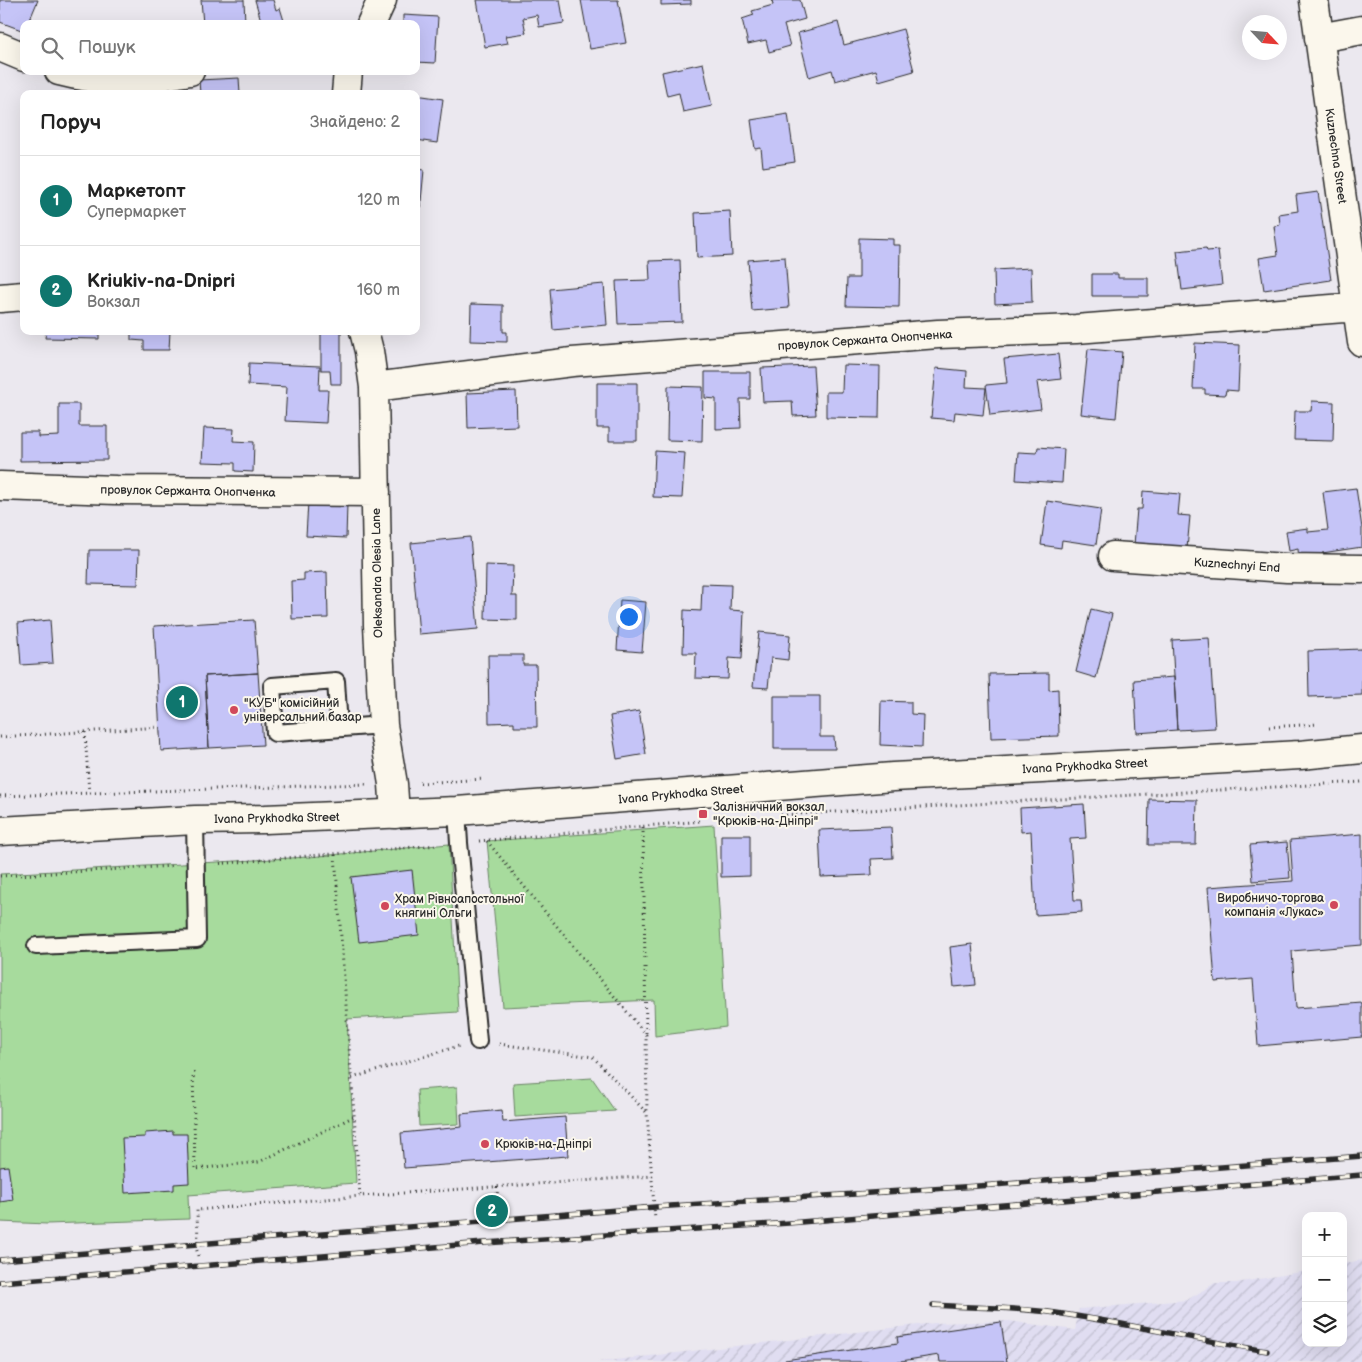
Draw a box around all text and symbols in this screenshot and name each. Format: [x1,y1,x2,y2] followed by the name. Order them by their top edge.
[1242,15,1287,60] north arrow
[20,20,420,75] search box
[38,34,66,62] icon: search
[78,36,136,59] text: Пошук
[1321,107,1350,205] street label: Kuznechna Street
[40,110,101,135] text: Поруч
[310,113,400,132] text: Знайдено: 2
[87,180,185,203] text: Маркетопт
[53,191,59,210] text: 1
[357,191,400,210] text: 120 m
[87,203,186,222] text: Супермаркет
[87,270,235,293] text: Kriukiv-na-Dnipri
[51,281,61,300] text: 2
[357,281,400,300] text: 160 m
[87,293,140,312] text: Вокзал
[777,327,953,354] street label: провулок Сержанта Онопченка
[100,482,276,501] street label: провулок Сержанта Онопченка
[369,508,386,638] street label: Oleksandra Olesia Lane
[1193,555,1281,576] street label: Kuznechnyi End
[616,604,642,630] your location
[166,683,198,721] pin: 1
[244,696,362,725] place label: "КУБ" комісійний універсальний базар
[228,704,240,716] marker: "КУБ" комісійний універсальний базар
[1022,756,1148,777] street label: Ivana Prykhodka Street
[618,782,745,807] street label: Ivana Prykhodka Street
[713,800,825,829] place label: Залізничний вокзал "Крюкiв-на-Днiпрi"
[697,808,709,820] marker: Залізничний вокзал "Крюкiв-на-Днiпрi"
[214,810,340,827] street label: Ivana Prykhodka Street
[1217,891,1324,920] place label: Виробничо-торгова компанія «Лукас»
[395,892,525,921] place label: Храм Рівноапостольної княгині Ольги
[1328,899,1340,911] marker: Виробничо-торгова компанія «Лукас»
[379,900,391,912] marker: Храм Рівноапостольної княгині Ольги
[495,1137,592,1152] place label: Крюків-на-Дніпрі
[479,1138,491,1150] marker: Крюків-на-Дніпрі
[476,1192,508,1230] pin: 2
[1302,1212,1347,1347] map controls
[1302,1212,1347,1257] button: +
[1302,1257,1347,1302] button: −
[1302,1302,1347,1347] button: layers

